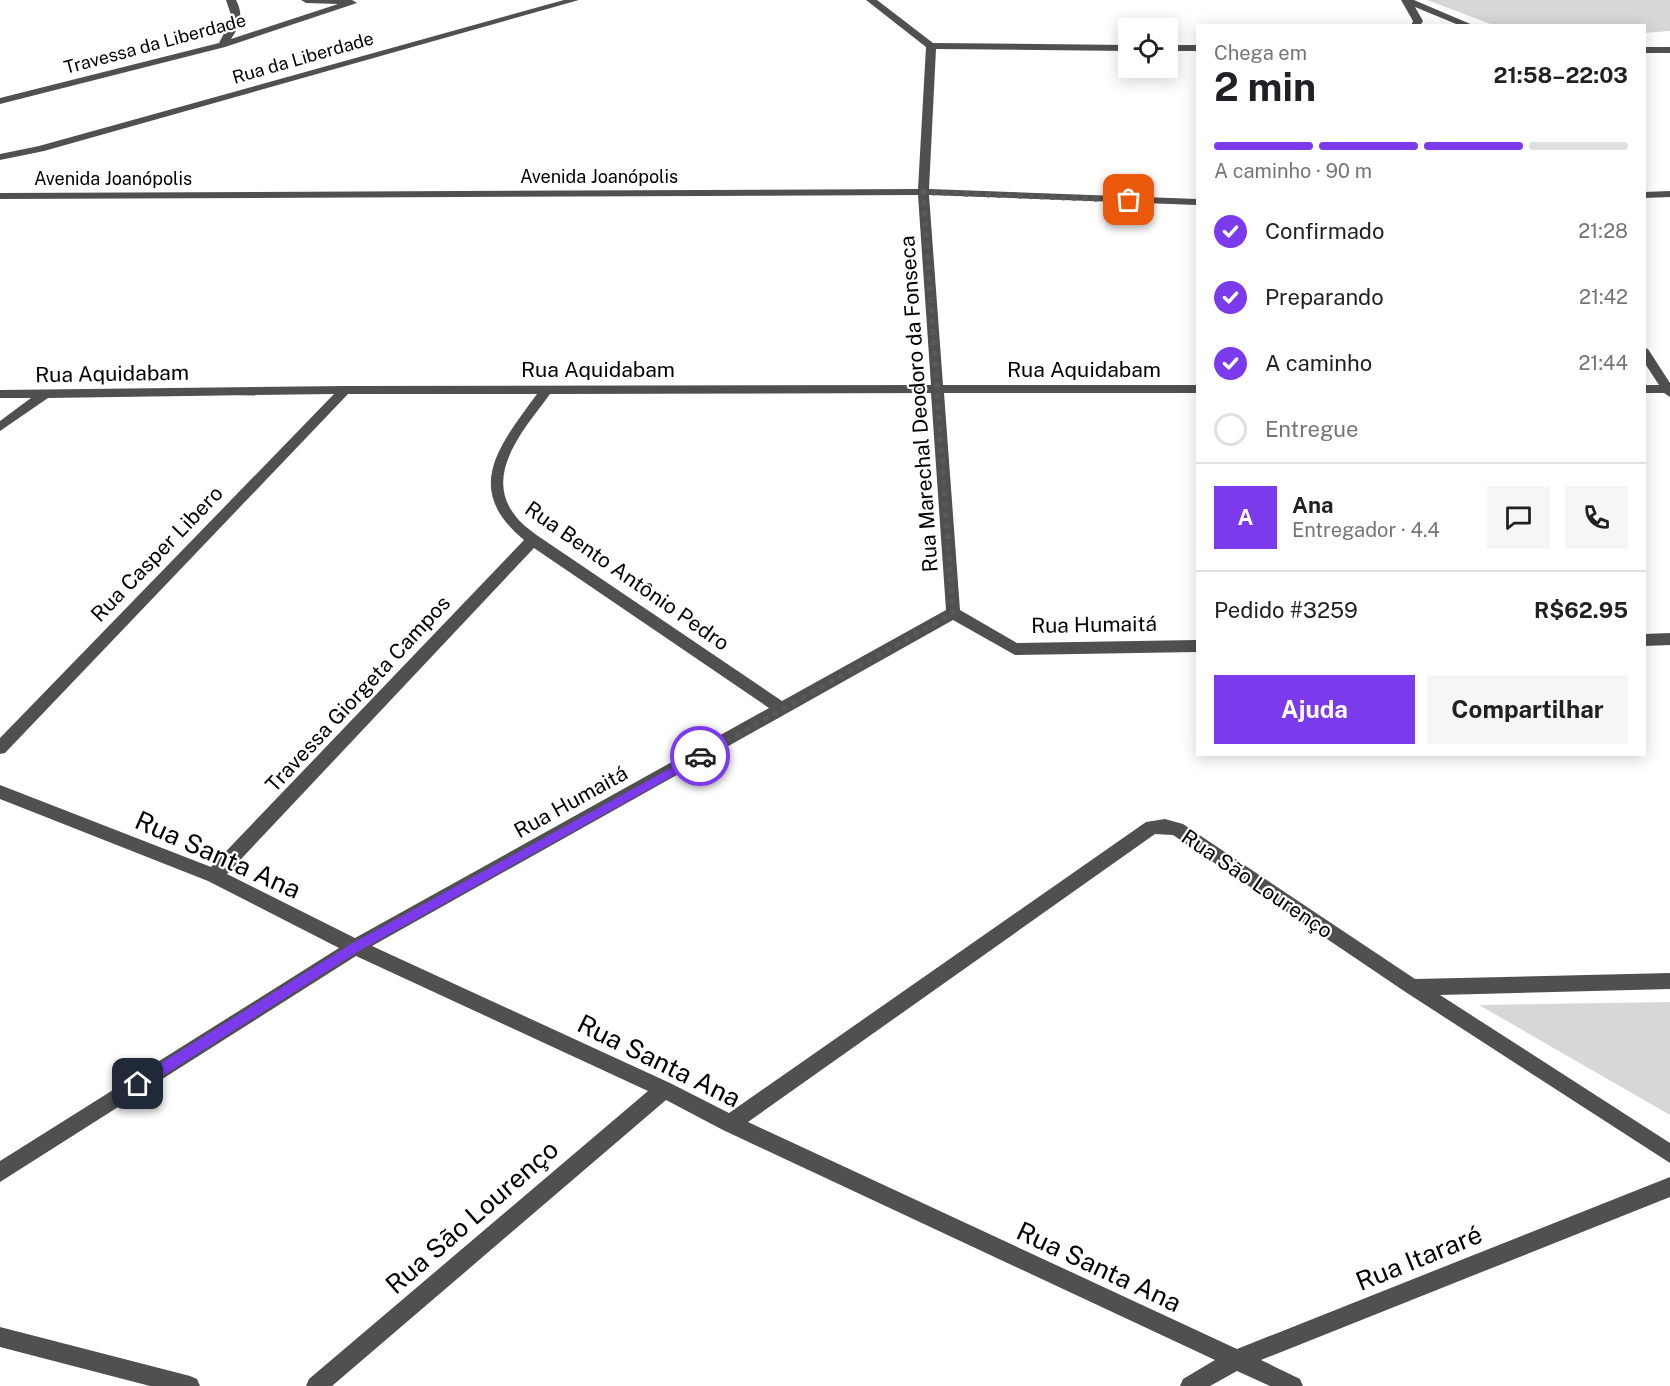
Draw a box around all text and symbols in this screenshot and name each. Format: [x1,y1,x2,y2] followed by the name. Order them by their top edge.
[62,9,248,78] street label: Travessa da Liberdade
[1118,18,1178,78] map controls
[1118,18,1178,78] button: locate
[230,27,376,88] street label: Rua da Liberdade
[1214,41,1307,65] text: Chega em
[1493,62,1628,88] text: 21:58–22:03
[1214,64,1316,110] text: 2 min
[1214,159,1372,183] text: A caminho · 90 m
[520,166,678,187] street label: Avenida Joanópolis
[34,168,192,189] street label: Avenida Joanópolis
[1103,174,1154,225] pin
[1112,183,1145,216] icon: bag
[1214,215,1247,248] icon: check
[1265,218,1384,244] text: Confirmado
[1578,219,1628,243] text: 21:28
[894,235,943,573] street label: Rua Marechal Deodoro da Fonseca
[1214,281,1247,314] icon: check
[1265,284,1384,310] text: Preparando
[1579,285,1628,309] text: 21:42
[1214,347,1247,380] icon: check
[1265,350,1372,376] text: A caminho
[1578,351,1628,375] text: 21:44
[521,357,675,382] street label: Rua Aquidabam
[1007,357,1161,382] street label: Rua Aquidabam
[35,360,189,387] street label: Rua Aquidabam
[1265,416,1359,442] text: Entregue
[86,481,228,627] street label: Rua Casper Libero
[1487,486,1550,549] button: chat
[1565,486,1628,549] button: phone
[1292,492,1333,518] text: Ana
[520,496,734,656] street label: Rua Bento Antônio Pedro
[1238,504,1253,530] text: A
[1292,518,1440,542] text: Entregador · 4.4
[260,590,455,797] street label: Travessa Giorgeta Campos
[1214,597,1358,623] text: Pedido #3259
[1534,597,1628,623] text: R$62.95
[1031,611,1157,638] street label: Rua Humaitá
[1214,675,1415,744] button: Ajuda
[1427,675,1628,744] button: Compartilhar
[670,726,730,786] courier
[684,740,717,773] icon: car
[510,760,632,843] street label: Rua Humaitá
[131,804,306,905] street label: Rua Santa Ana
[1177,824,1337,943] street label: Rua São Lourenço
[573,1008,746,1113] street label: Rua Santa Ana
[112,1058,163,1109] pin
[121,1067,154,1100] icon: home
[379,1133,564,1300] street label: Rua São Lourenço
[1012,1215,1186,1318] street label: Rua Santa Ana
[1351,1218,1487,1297] street label: Rua Itararé

